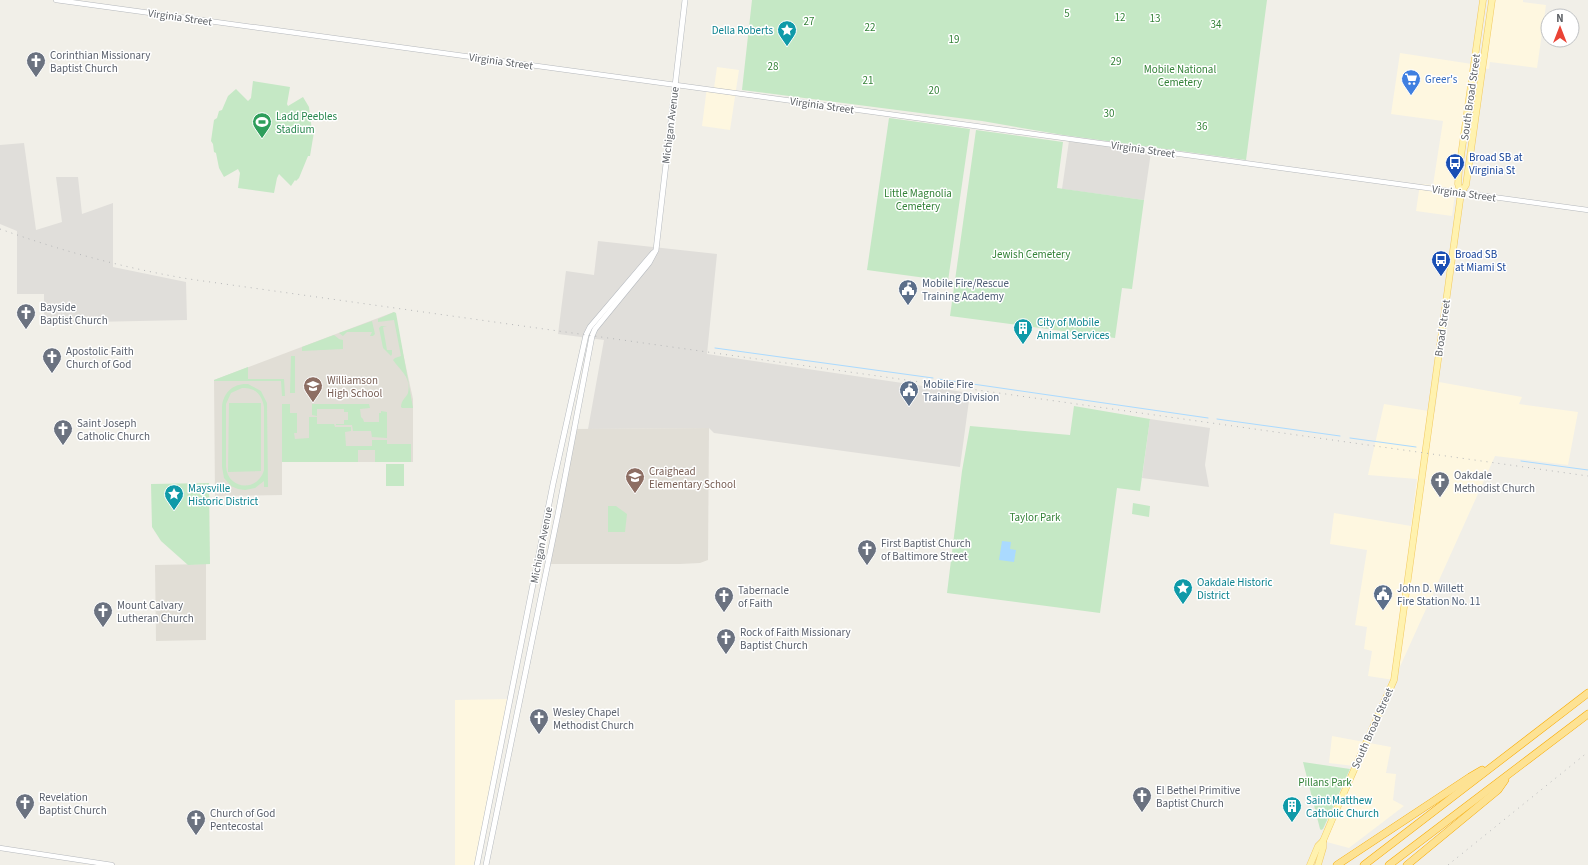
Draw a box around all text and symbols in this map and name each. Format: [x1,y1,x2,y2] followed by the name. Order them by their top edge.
[147,6,213,29] street label: Virginia Street
[1064,6,1070,21] park label: 5
[1540,8,1580,48] north arrow
[1115,10,1125,25] park label: 12
[1150,11,1160,26] park label: 13
[1556,11,1564,26] text: N
[804,14,814,29] park label: 27
[1211,17,1222,32] park label: 34
[776,19,798,47] place icon: Della Roberts
[865,20,875,35] park label: 22
[712,23,773,38] place label: Della Roberts
[949,32,959,47] park label: 19
[50,48,150,76] place label: Corinthian Missionary Baptist Church
[25,50,47,78] church icon: Corinthian Missionary Baptist Church
[468,50,534,73] street label: Virginia Street
[1457,53,1484,141] street label: South Broad Street
[1111,54,1121,69] park label: 29
[768,59,779,74] park label: 28
[1144,62,1216,90] park label: Mobile National Cemetery
[1400,68,1422,96] supermarket icon: Greer's
[1425,72,1458,87] place label: Greer's
[863,73,873,88] park label: 21
[929,83,939,98] park label: 20
[658,85,683,164] street label: Michigan Avenue
[789,94,855,117] street label: Virginia Street
[1104,106,1114,121] park label: 30
[276,109,338,137] place label: Ladd Peebles Stadium
[251,111,273,139] sports icon: Ladd Peebles Stadium
[1197,119,1208,134] park label: 36
[1110,138,1176,161] street label: Virginia Street
[1469,150,1523,178] place label: Broad SB at Virginia St
[1444,152,1466,180] bus stop icon: Broad SB at Virginia St
[1431,182,1497,205] street label: Virginia Street
[884,186,952,214] park label: Little Magnolia Cemetery
[992,247,1070,262] park label: Jewish Cemetery
[1455,247,1506,275] place label: Broad SB at Miami St
[1430,249,1452,277] bus stop icon: Broad SB at Miami St
[922,276,1010,304] place label: Mobile Fire/Rescue Training Academy
[897,278,919,306] public building icon: Mobile Fire/Rescue Training Academy
[1431,298,1454,358] street label: Broad Street
[40,300,108,328] place label: Bayside Baptist Church
[15,302,37,330] church icon: Bayside Baptist Church
[1037,315,1110,343] place label: City of Mobile Animal Services
[1012,317,1034,345] building icon: City of Mobile Animal Services
[66,344,134,372] place label: Apostolic Faith Church of God
[41,346,63,374] church icon: Apostolic Faith Church of God
[327,373,382,401] place label: Williamson High School
[302,375,324,403] school or university icon: Williamson High School
[923,377,999,405] place label: Mobile Fire Training Division
[898,379,920,407] public building icon: Mobile Fire Training Division
[77,416,150,444] place label: Saint Joseph Catholic Church
[52,418,74,446] church icon: Saint Joseph Catholic Church
[649,464,736,492] place label: Craighead Elementary School
[624,466,646,494] school or university icon: Craighead Elementary School
[1454,468,1535,496] place label: Oakdale Methodist Church
[1429,470,1451,498] church icon: Oakdale Methodist Church
[188,481,259,509] place label: Maysville Historic District
[163,483,185,511] place icon: Maysville Historic District
[527,505,556,585] street label: Michigan Avenue
[1009,510,1061,525] park label: Taylor Park
[881,536,971,564] place label: First Baptist Church of Baltimore Street
[856,538,878,566] church icon: First Baptist Church of Baltimore Street
[1197,575,1273,603] place label: Oakdale Historic District
[1172,577,1194,605] place icon: Oakdale Historic District
[1397,581,1480,609] place label: John D. Willett Fire Station No. 11
[738,583,789,611] place label: Tabernacle of Faith
[1372,583,1394,611] public building icon: John D. Willett Fire Station No. 11
[713,585,735,613] church icon: Tabernacle of Faith
[117,598,194,626] place label: Mount Calvary Lutheran Church
[92,600,114,628] church icon: Mount Calvary Lutheran Church
[740,625,851,653] place label: Rock of Faith Missionary Baptist Church
[715,627,737,655] church icon: Rock of Faith Missionary Baptist Church
[1348,685,1397,771] street label: South Broad Street
[553,705,634,733] place label: Wesley Chapel Methodist Church
[528,707,550,735] church icon: Wesley Chapel Methodist Church
[1298,775,1352,790] park label: Pillans Park
[1156,783,1241,811] place label: El Bethel Primitive Baptist Church
[1131,785,1153,813] church icon: El Bethel Primitive Baptist Church
[39,790,107,818] place label: Revelation Baptist Church
[14,792,36,820] church icon: Revelation Baptist Church
[1306,793,1379,821] place label: Saint Matthew Catholic Church
[1281,795,1303,823] building icon: Saint Matthew Catholic Church
[210,806,275,834] place label: Church of God Pentecostal
[185,808,207,836] church icon: Church of God Pentecostal

